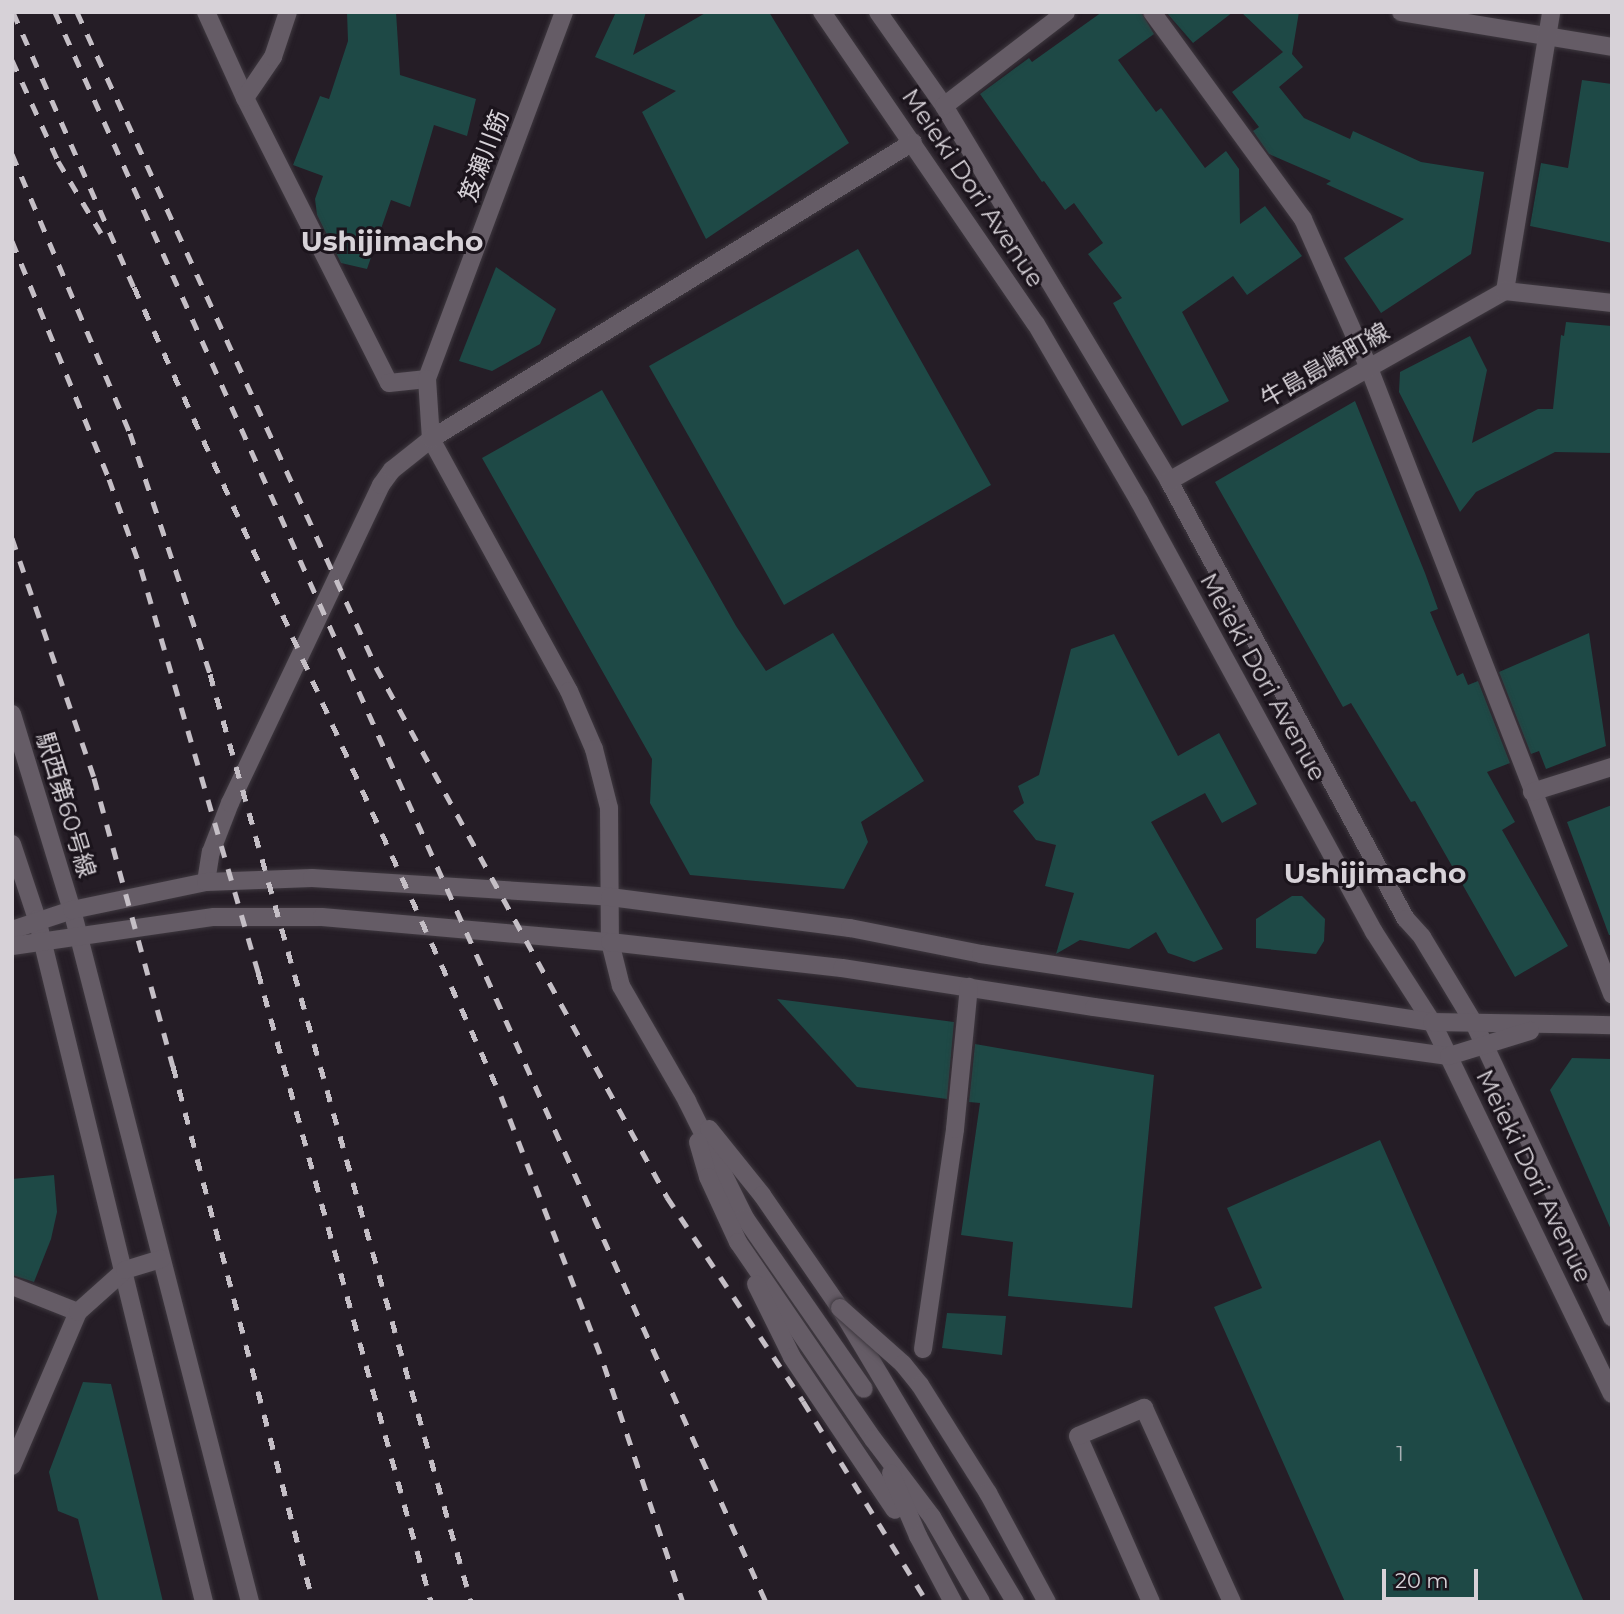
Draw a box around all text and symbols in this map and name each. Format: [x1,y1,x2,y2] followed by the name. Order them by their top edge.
[896,83,1050,293] street label: Meieki Dori Avenue
[453,106,515,206] street label: 笈瀬川筋
[301,224,483,258] district label: Ushijimacho
[1255,317,1395,413] street label: 牛島島崎町線
[1194,568,1332,786] street label: Meieki Dori Avenue
[30,729,102,881] street label: 駅西第60号線
[1284,856,1466,890] district label: Ushijimacho
[1470,1065,1598,1287] street label: Meieki Dori Avenue
[1396,1441,1404,1467] house number: 1
[1386,1554,1482,1598] scale bar
[1395,1568,1449,1593] text: 20 m

